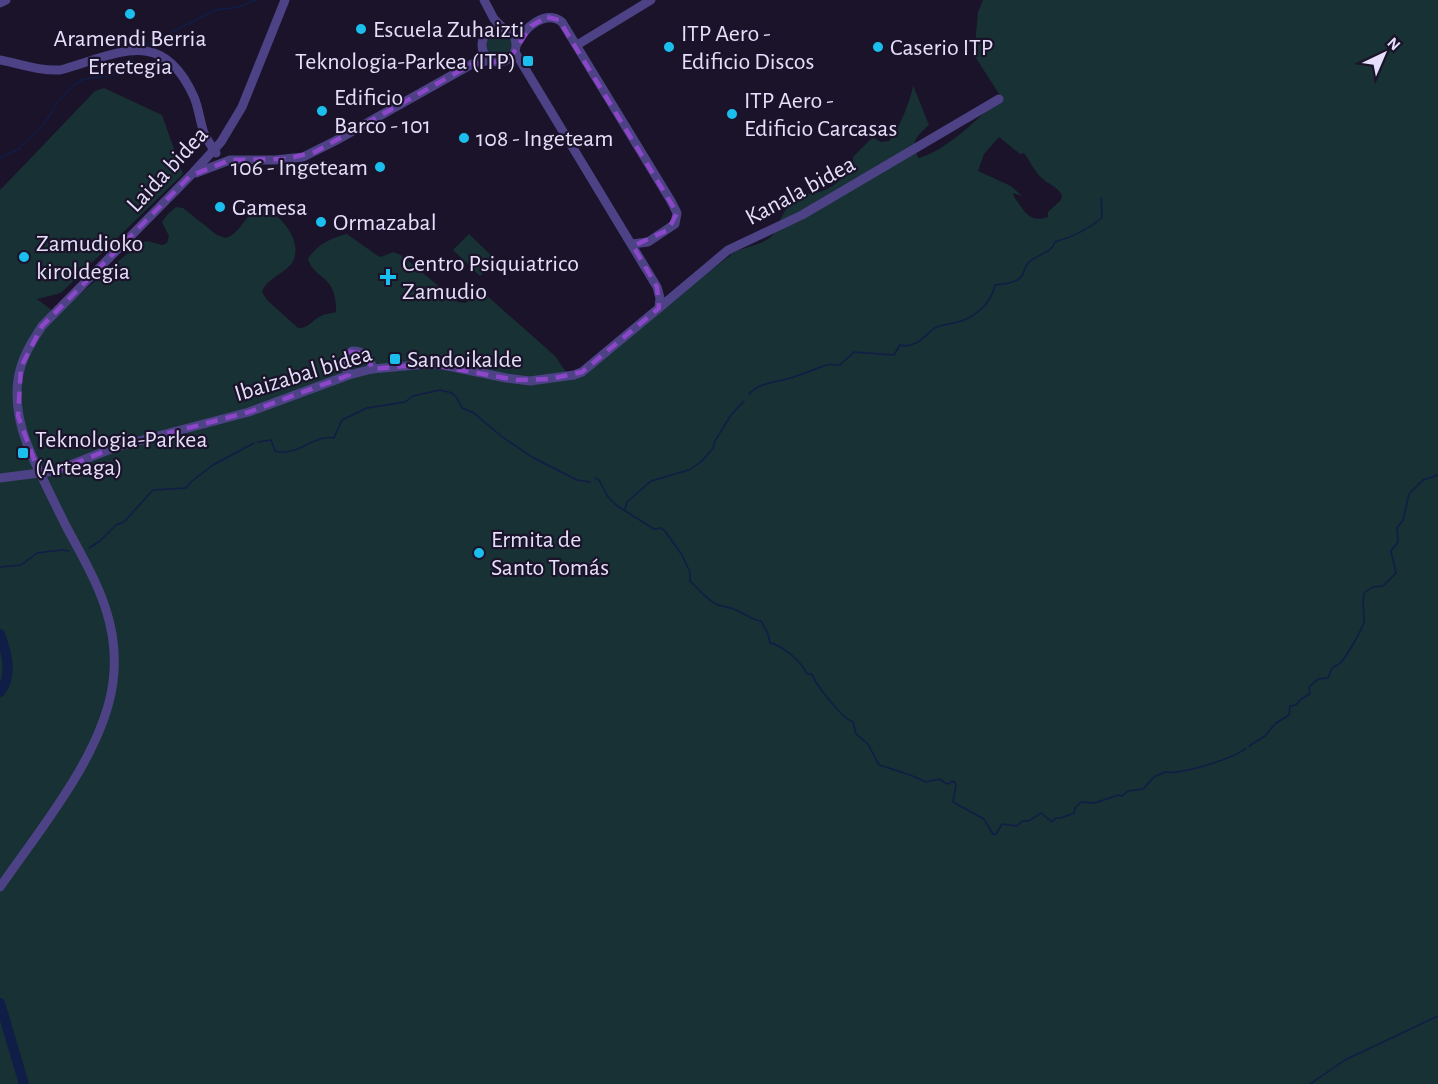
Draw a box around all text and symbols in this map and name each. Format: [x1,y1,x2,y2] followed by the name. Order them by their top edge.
[123,7,137,21] marker: Aramendi Berria Erretegia
[373,18,524,42] place label: Escuela Zuhaizti
[354,22,368,36] marker: Escuela Zuhaizti
[681,22,814,74] place label: ITP Aero - Edificio Discos
[1354,24,1414,84] north arrow
[54,27,206,79] place label: Aramendi Berria Erretegia
[1384,34,1403,54] text: N
[890,36,993,60] place label: Caserio ITP
[662,40,676,54] marker: ITP Aero - Edificio Discos
[871,40,885,54] marker: Caserio ITP
[295,50,516,74] place label: Teknologia-Parkea (ITP)
[521,54,535,68] marker: Teknologia-Parkea (ITP)
[334,86,431,138] place label: Edificio Barco - 101
[744,89,897,141] place label: ITP Aero - Edificio Carcasas
[315,104,329,118] marker: Edificio Barco - 101
[725,107,739,121] marker: ITP Aero - Edificio Carcasas
[122,122,213,217] street label: Laida bidea
[476,127,613,151] place label: 108 - Ingeteam
[457,131,471,145] marker: 108 - Ingeteam
[741,152,859,230] street label: Kanala bidea
[231,156,368,180] place label: 106 - Ingeteam
[373,160,387,174] marker: 106 - Ingeteam
[232,196,307,220] place label: Gamesa
[213,200,227,214] marker: Gamesa
[333,211,437,235] place label: Ormazabal
[314,215,328,229] marker: Ormazabal
[36,232,143,284] place label: Zamudioko kiroldegia
[17,250,31,264] marker: Zamudioko kiroldegia
[402,252,579,304] place label: Centro Psiquiatrico Zamudio
[379,268,397,286] marker: Centro Psiquiatrico Zamudio
[232,342,375,406] street label: Ibaizabal bidea
[407,348,522,372] place label: Sandoikalde
[388,352,402,366] marker: Sandoikalde
[35,428,208,480] place label: Teknologia-Parkea (Arteaga)
[16,446,30,460] marker: Teknologia-Parkea (Arteaga)
[491,528,609,580] place label: Ermita de Santo Tomás
[472,546,486,560] marker: Ermita de Santo Tomás

